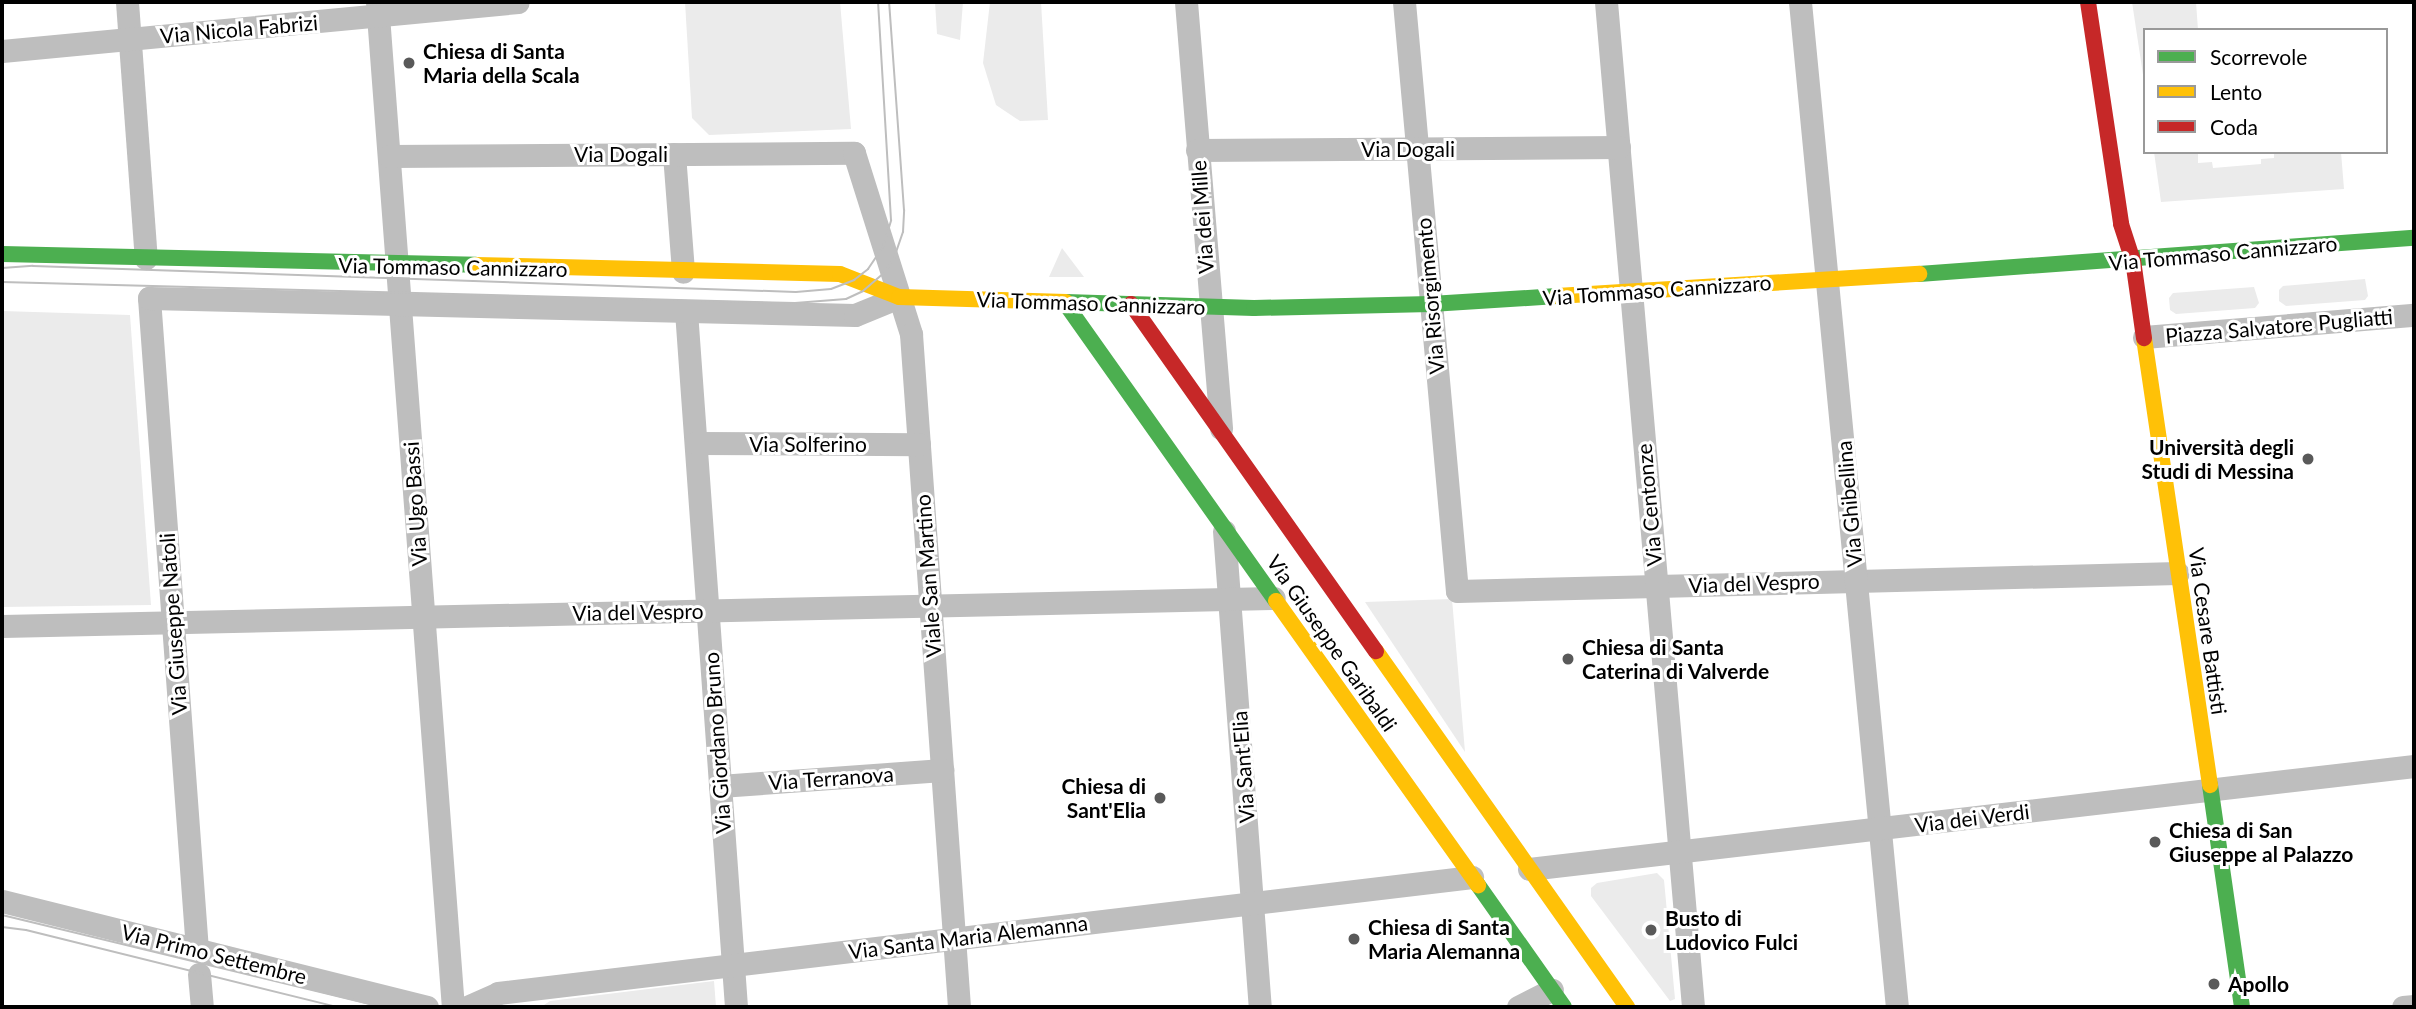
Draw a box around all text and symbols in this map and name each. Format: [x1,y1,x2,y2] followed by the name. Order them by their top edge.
[159,10,319,48] street label: Via Nicola Fabrizi
[2143,28,2388,154] legend
[423,38,580,88] place label: Chiesa di Santa Maria della Scala
[2210,44,2307,69] text: Scorrevole
[401,55,417,71] marker: Chiesa di Santa Maria della Scala
[2210,79,2262,104] text: Lento
[2210,114,2258,139] text: Coda
[1361,136,1455,162] street label: Via Dogali
[574,141,668,167] street label: Via Dogali
[1185,159,1219,275] street label: Via dei Mille
[1411,217,1449,375] street label: Via Risorgimento
[2108,230,2338,276] street label: Via Tommaso Cannizzaro
[338,252,568,282] street label: Via Tommaso Cannizzaro
[1542,269,1772,311] street label: Via Tommaso Cannizzaro
[976,286,1206,320] street label: Via Tommaso Cannizzaro
[2164,303,2394,349] street label: Piazza Salvatore Pugliatti
[749,431,867,457] street label: Via Solferino
[2142,434,2294,484] place label: Università degli Studi di Messina
[1831,440,1867,568] street label: Via Ghibellina
[398,441,432,567] street label: Via Ugo Bassi
[1631,443,1667,567] street label: Via Centonze
[2300,451,2316,467] marker: Università degli Studi di Messina
[910,493,946,659] street label: Viale San Martino
[154,532,192,716] street label: Via Giuseppe Natoli
[2184,546,2232,716] street label: Via Cesare Battisti
[1262,550,1402,736] street label: Via Giuseppe Garibaldi
[1688,568,1820,598] street label: Via del Vespro
[572,598,704,626] street label: Via del Vespro
[1582,634,1770,684] place label: Chiesa di Santa Caterina di Valverde
[698,651,736,835] street label: Via Giordano Bruno
[1560,651,1576,667] marker: Chiesa di Santa Caterina di Valverde
[1227,710,1259,824] street label: Via Sant'Elia
[767,761,895,795] street label: Via Terranova
[1061,773,1146,823] place label: Chiesa di Sant'Elia
[1152,790,1168,806] marker: Chiesa di Sant'Elia
[1913,798,2031,838] street label: Via dei Verdi
[2169,817,2353,867] place label: Chiesa di San Giuseppe al Palazzo
[2147,834,2163,850] marker: Chiesa di San Giuseppe al Palazzo
[1665,905,1798,955] place label: Busto di Ludovico Fulci
[847,910,1089,964] street label: Via Santa Maria Alemanna
[1368,914,1521,964] place label: Chiesa di Santa Maria Alemanna
[119,919,309,989] street label: Via Primo Settembre
[1643,922,1659,938] marker: Busto di Ludovico Fulci
[1346,931,1362,947] marker: Chiesa di Santa Maria Alemanna
[2228,971,2289,997] place label: Apollo
[2206,976,2222,992] marker: Apollo

